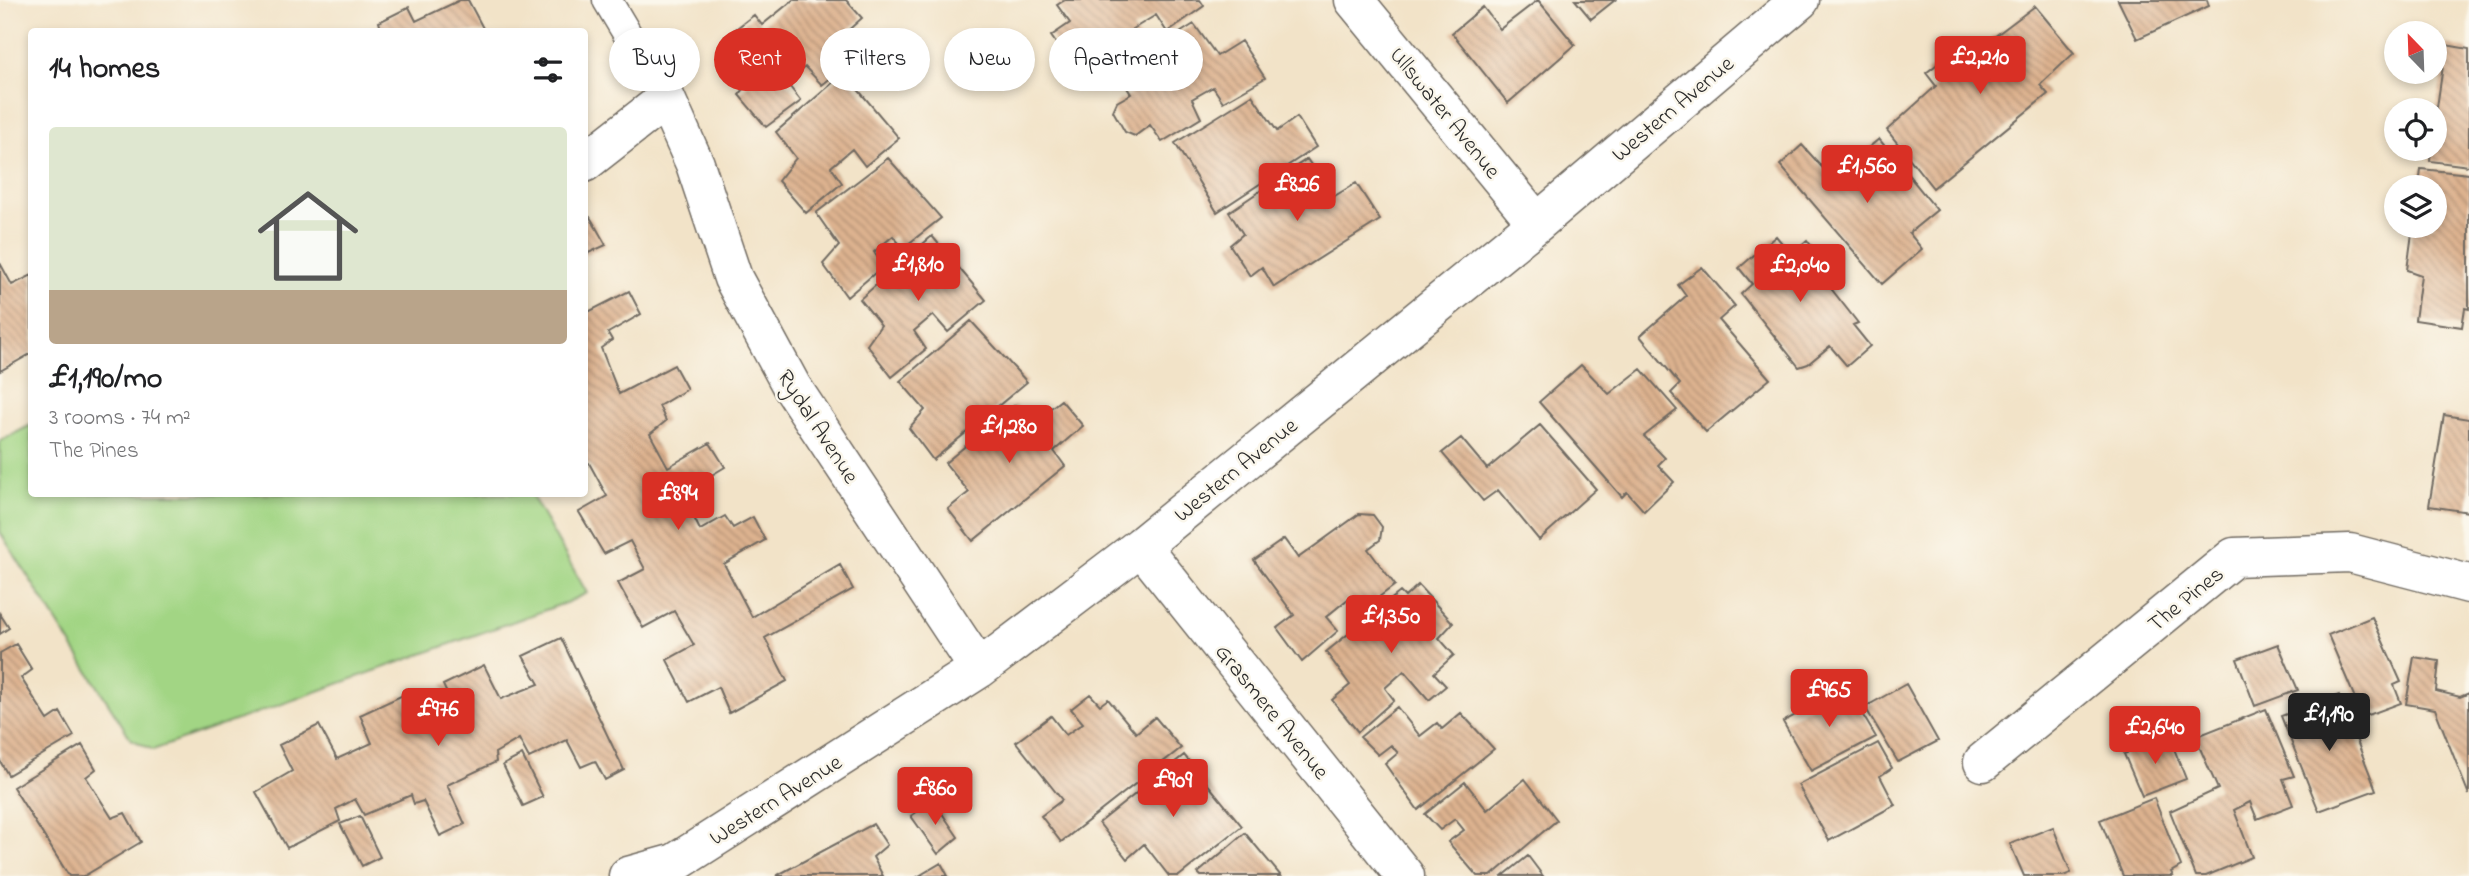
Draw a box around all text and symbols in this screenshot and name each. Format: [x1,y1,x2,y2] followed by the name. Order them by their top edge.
[2384,21,2446,84] north arrow
[2384,21,2447,238] map controls
[609,28,700,91] chip: Buy
[714,28,806,91] chip: Rent
[820,28,930,91] chip: Filters
[944,28,1035,91] chip: New
[1049,28,1203,91] chip: Apartment
[1923,36,2037,96] pin: £2,210
[1381,41,1508,187] street label: Ullswater Avenue
[1951,42,2009,75] text: £2,210
[49,48,160,92] text: 14 homes
[1605,48,1743,171] street label: Western Avenue
[529,51,567,89] icon: filters
[2384,98,2447,161] button: locate
[1810,146,1924,205] pin: £1,560
[1838,151,1897,184] text: £1,560
[1256,164,1338,223] pin: £826
[1275,169,1319,202] text: £826
[245,173,371,299] icon: home
[2384,175,2447,238] button: layers
[861,244,975,303] pin: £1,810
[1743,244,1857,304] pin: £2,040
[892,249,944,282] text: £1,810
[1770,250,1830,283] text: £2,040
[49,358,162,402] text: £1,190/mo
[766,364,866,492] street label: Rydal Avenue
[49,402,191,435] text: 3 rooms · 74 m²
[952,406,1066,465] pin: £1,280
[1168,410,1306,531] street label: Western Avenue
[981,411,1037,444] text: £1,280
[49,435,139,468] text: The Pines
[637,472,719,532] pin: £894
[658,478,698,511] text: £894
[2141,559,2232,641] street label: The Pines
[1334,596,1448,655] pin: £1,350
[1362,601,1420,634] text: £1,350
[1206,638,1336,788] street label: Grasmere Avenue
[1788,670,1870,729] pin: £965
[1807,675,1851,708] text: £965
[397,688,479,748] pin: £976
[417,694,459,727] text: £976
[2272,694,2386,753] pin: £1,190
[2304,699,2354,732] text: £1,190
[2098,706,2212,766] pin: £2,640
[2125,712,2185,745] text: £2,640
[704,747,850,855] street label: Western Avenue
[1132,760,1214,819] pin: £909
[1154,765,1192,798] text: £909
[894,768,976,827] pin: £860
[913,773,957,806] text: £860

